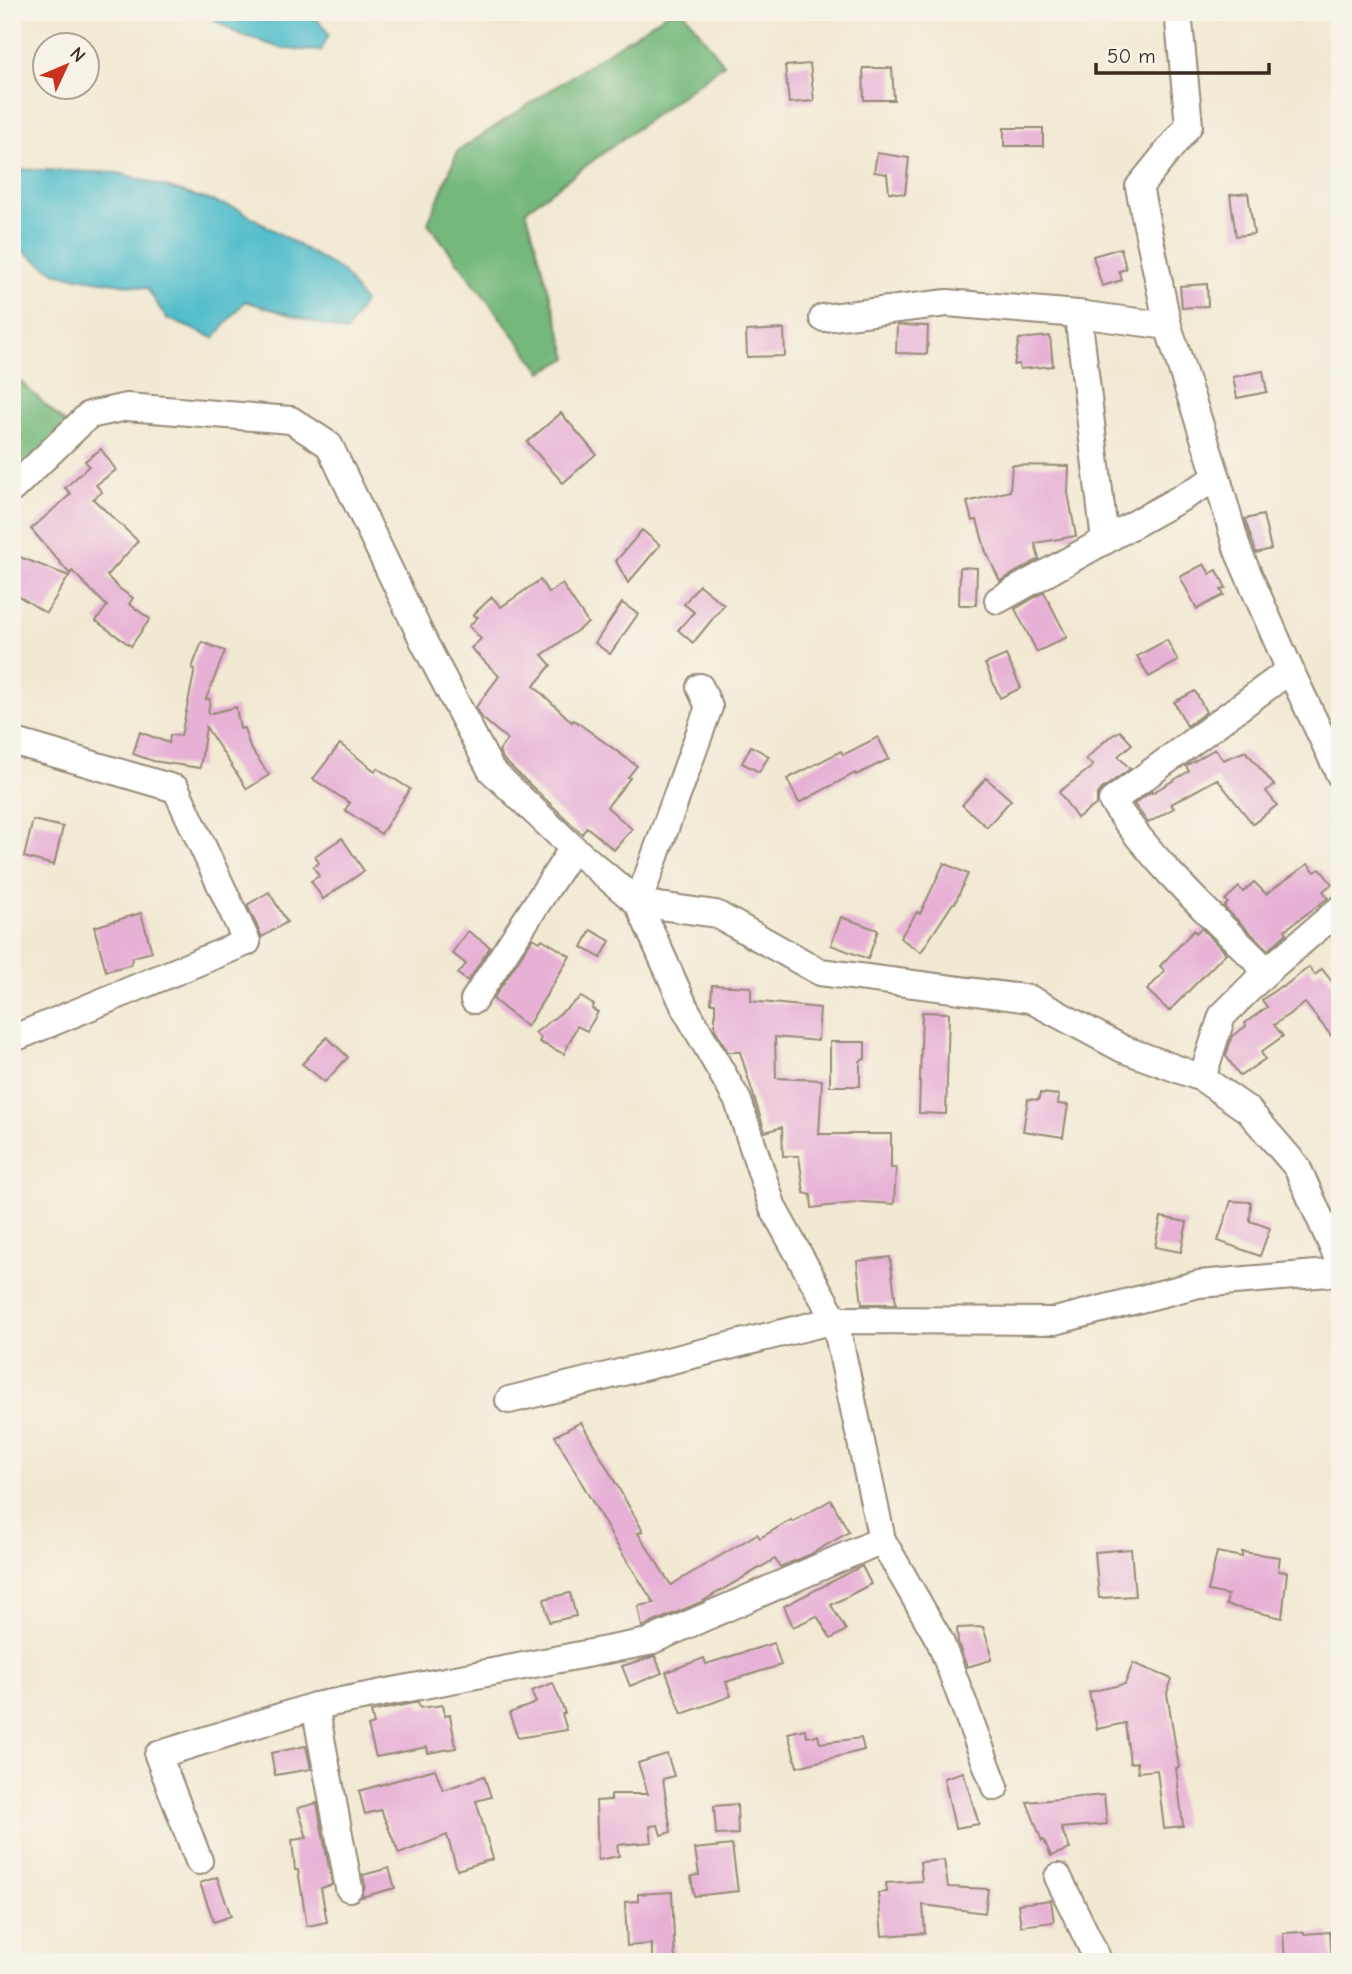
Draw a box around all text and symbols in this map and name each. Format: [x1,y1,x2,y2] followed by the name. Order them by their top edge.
[32,32,102,102] north arrow
[1096,32,1270,76] scale bar
[65,43,90,67] text: N
[1107,44,1156,68] text: 50 m

